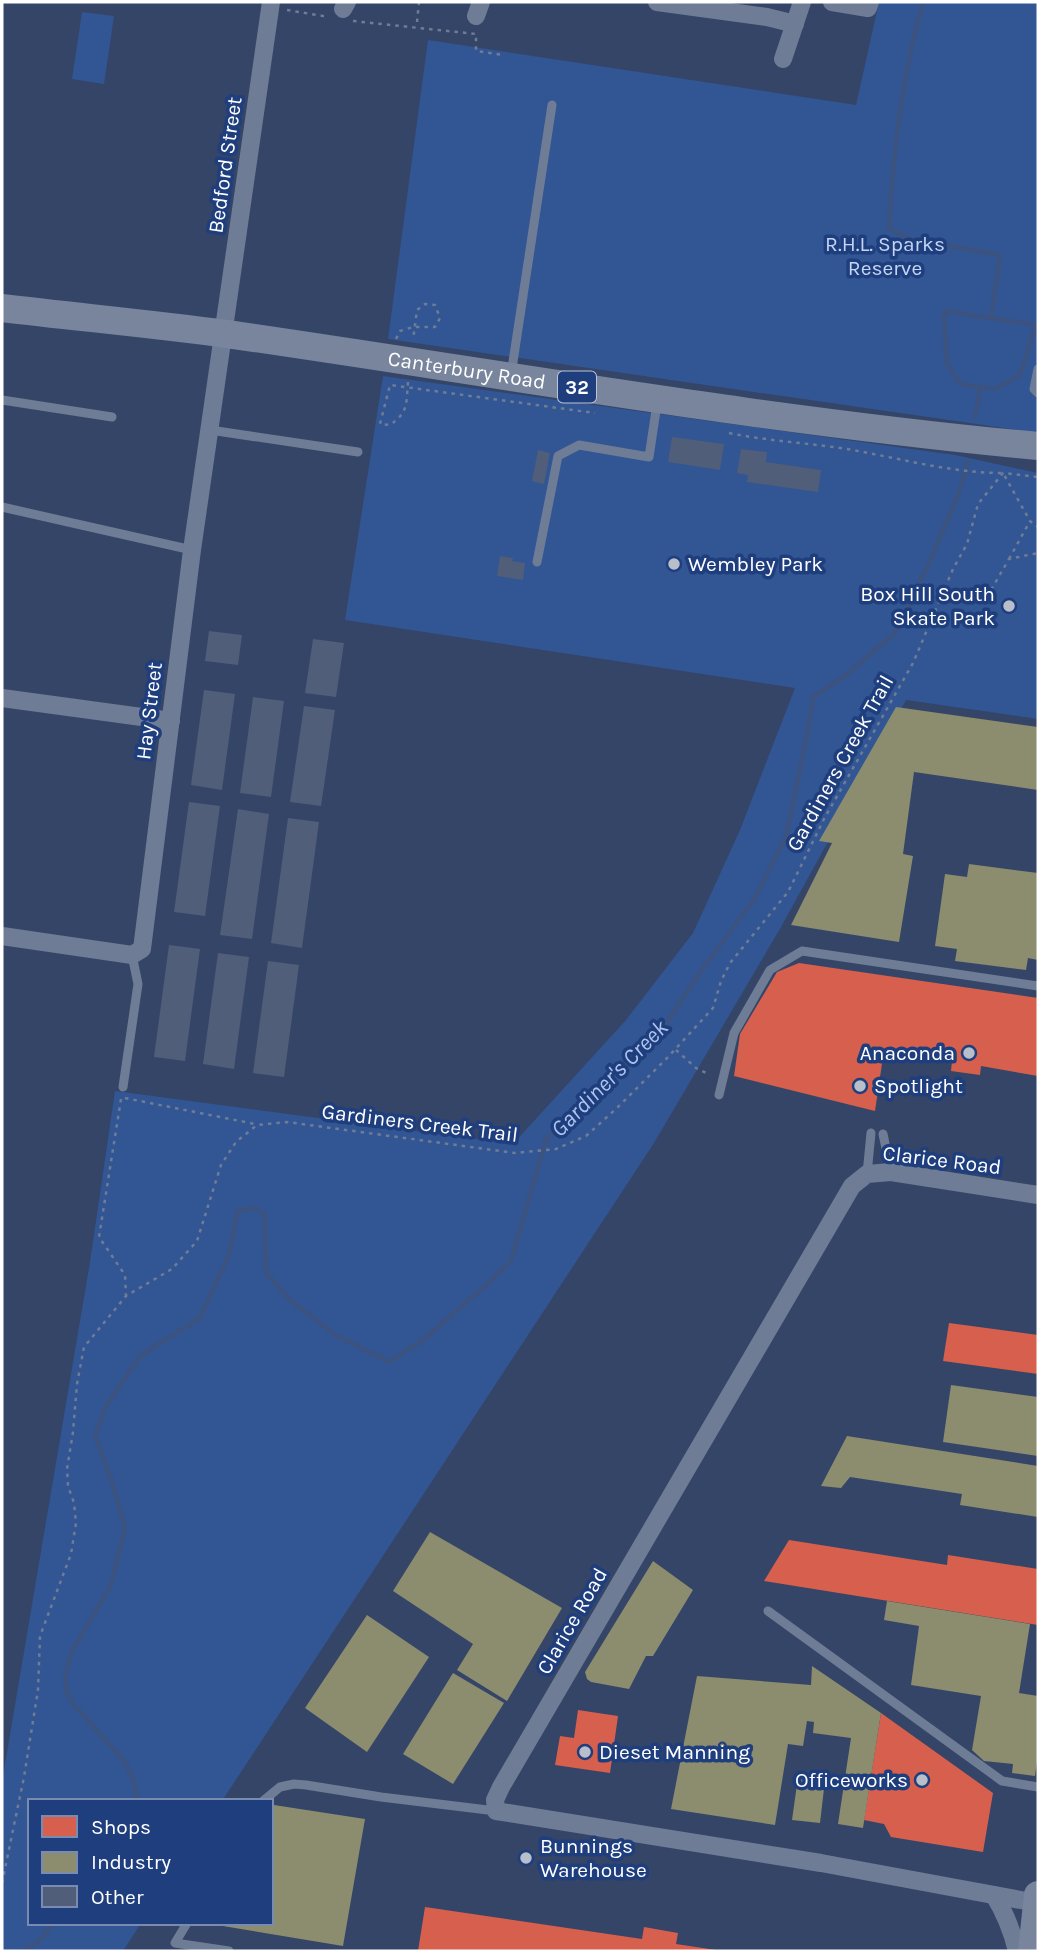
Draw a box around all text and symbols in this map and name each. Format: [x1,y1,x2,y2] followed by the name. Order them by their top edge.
[204,95,246,235] street label: Bedford Street
[825,232,945,280] park label: R.H.L. Sparks Reserve
[386,346,547,394] street label: Canterbury Road
[558,372,596,402] road number: 32
[688,552,823,576] place label: Wembley Park
[666,556,682,572] marker: Wembley Park
[860,582,995,630] place label: Box Hill South Skate Park
[1001,598,1017,614] marker: Box Hill South Skate Park
[131,661,167,761] street label: Hay Street
[782,671,898,855] street label: Gardiners Creek Trail
[545,1014,674,1143] water label: Gardiner's Creek
[860,1041,955,1065] place label: Anaconda
[961,1045,977,1061] marker: Anaconda
[874,1074,963,1098] place label: Spotlight
[852,1078,868,1094] marker: Spotlight
[320,1099,520,1147] street label: Gardiners Creek Trail
[881,1141,1003,1179] street label: Clarice Road
[532,1563,612,1679] street label: Clarice Road
[599,1740,750,1764] place label: Dieset Manning
[577,1744,593,1760] marker: Dieset Manning
[795,1768,908,1792] place label: Officeworks
[914,1772,930,1788] marker: Officeworks
[28,1799,273,1925] legend
[91,1815,151,1839] text: Shops
[540,1834,647,1882] place label: Bunnings Warehouse
[91,1850,171,1874] text: Industry
[518,1850,534,1866] marker: Bunnings Warehouse
[91,1885,144,1909] text: Other

